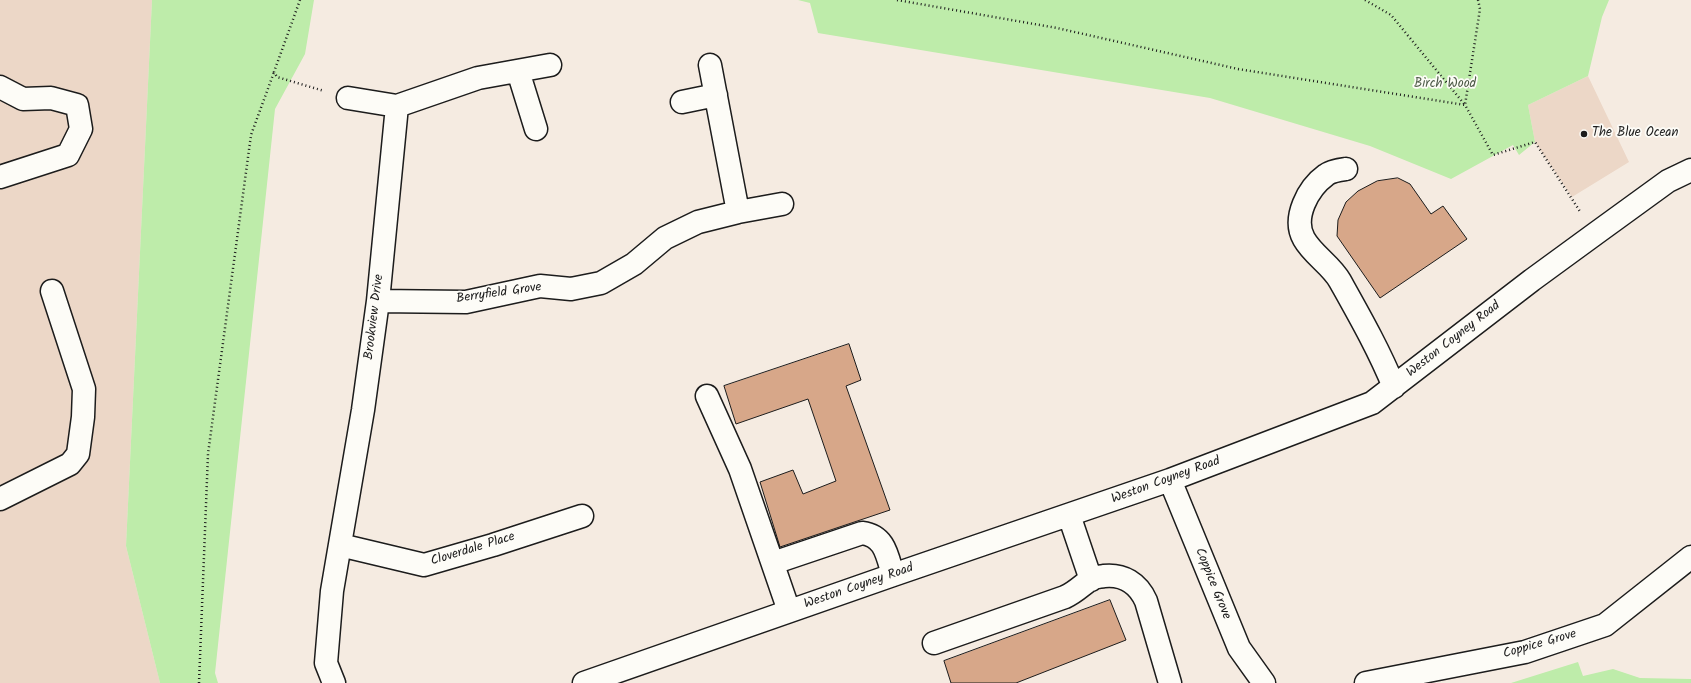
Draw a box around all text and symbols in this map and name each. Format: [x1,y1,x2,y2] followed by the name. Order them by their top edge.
[1414,77,1476,93] park label: Birch Wood
[1592,126,1678,142] place label: The Blue Ocean
[1579,129,1589,139] marker: The Blue Ocean
[362,273,388,361] street label: Brookview Drive
[455,280,543,308] street label: Berryfield Grove
[1404,299,1504,381] street label: Weston Coyney Road
[1110,454,1222,508] street label: Weston Coyney Road
[429,530,517,570] street label: Cloverdale Place
[1191,546,1233,622] street label: Coppice Grove
[802,561,916,613] street label: Weston Coyney Road
[1502,627,1578,663] street label: Coppice Grove

